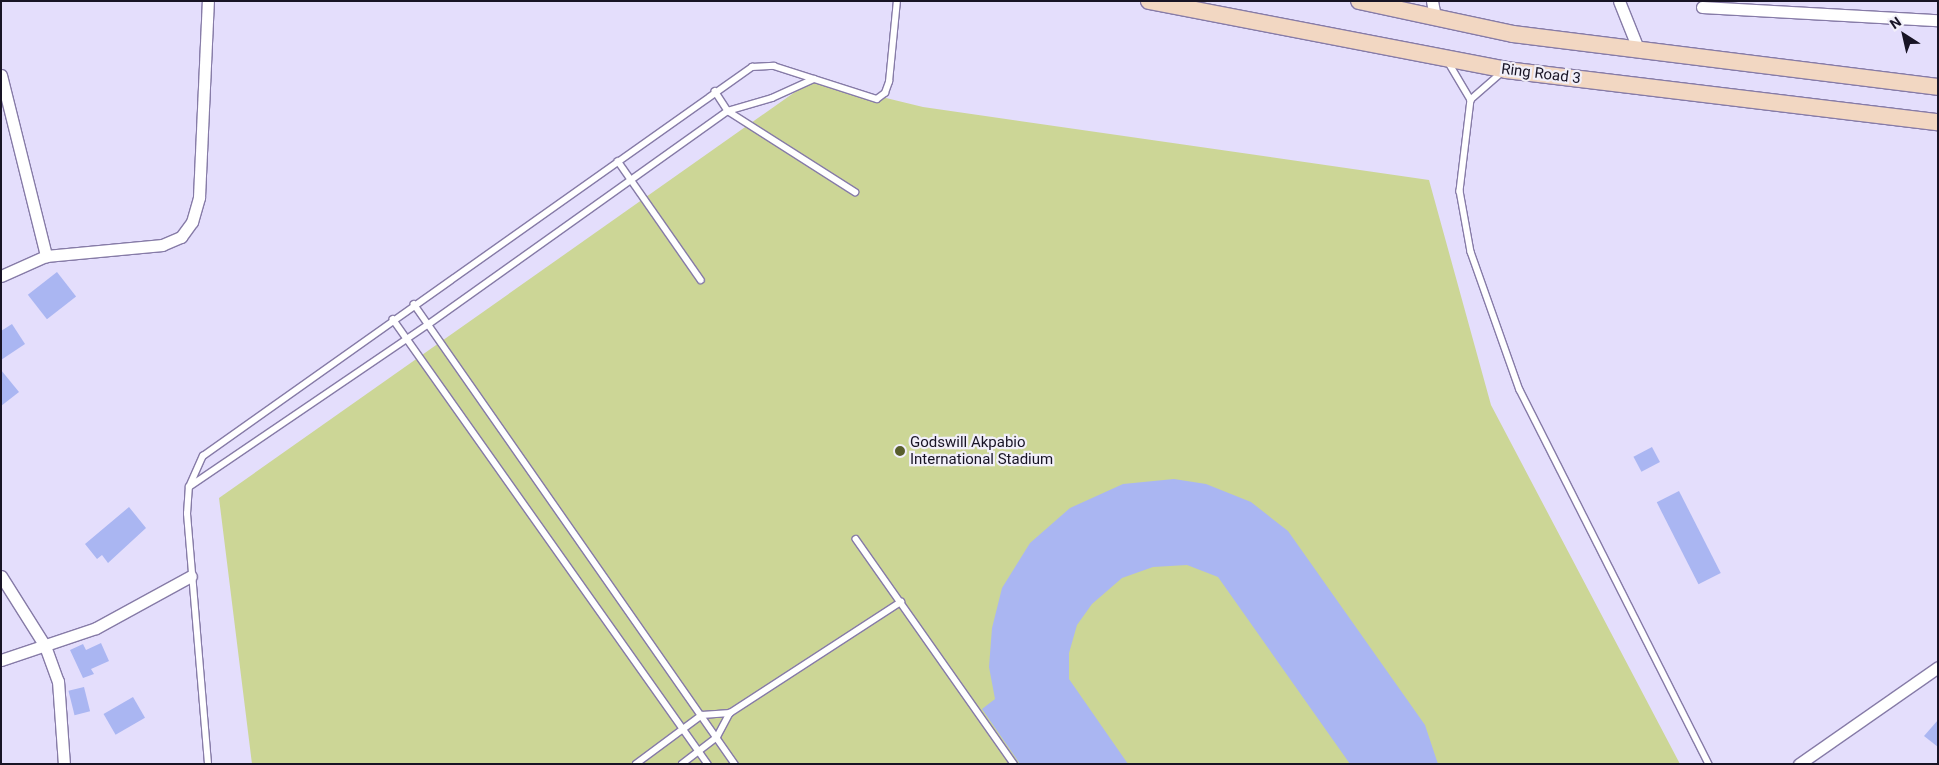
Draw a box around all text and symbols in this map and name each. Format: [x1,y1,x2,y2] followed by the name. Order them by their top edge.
[1879,10,1929,60] north arrow
[1887,13,1904,32] text: N
[1500,60,1582,88] street label: Ring Road 3
[910,433,1053,468] place label: Godswill Akpabio International Stadium
[894,445,906,457] marker: Godswill Akpabio International Stadium

